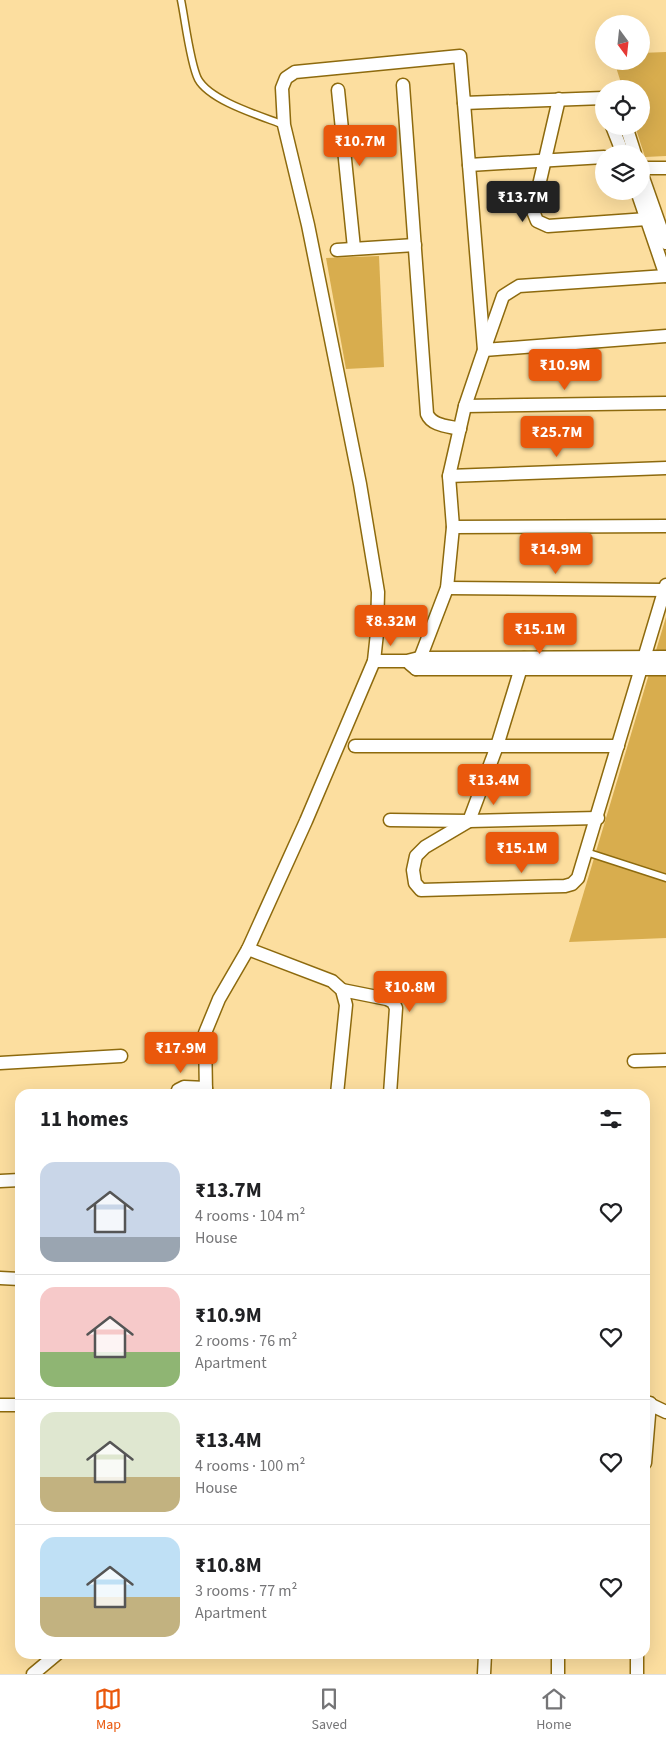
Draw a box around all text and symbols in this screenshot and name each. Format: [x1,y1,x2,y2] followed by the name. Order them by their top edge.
[595,15,650,70] north arrow
[595,15,650,200] map controls
[595,80,650,135] button: locate
[319,124,401,167] pin: ₹10.7M
[335,130,385,152] text: ₹10.7M
[595,145,650,200] button: layers
[482,180,564,223] pin: ₹13.7M
[498,186,548,208] text: ₹13.7M
[524,348,606,391] pin: ₹10.9M
[540,354,590,376] text: ₹10.9M
[516,416,598,458] pin: ₹25.7M
[532,421,582,443] text: ₹25.7M
[515,532,597,575] pin: ₹14.9M
[531,538,581,560] text: ₹14.9M
[350,604,432,647] pin: ₹8.32M
[366,610,416,632] text: ₹8.32M
[499,612,581,655] pin: ₹15.1M
[515,618,565,640] text: ₹15.1M
[453,764,535,806] pin: ₹13.4M
[469,769,519,791] text: ₹13.4M
[481,832,563,874] pin: ₹15.1M
[497,837,547,859] text: ₹15.1M
[369,970,451,1013] pin: ₹10.8M
[385,976,435,998] text: ₹10.8M
[140,1032,222,1074] pin: ₹17.9M
[156,1037,206,1059] text: ₹17.9M
[40,1104,128,1134] text: 11 homes
[597,1105,625,1133] icon: filters
[195,1175,262,1205] text: ₹13.7M
[80,1182,140,1242] icon: home
[597,1198,625,1226] icon: heart
[195,1205,305,1227] text: 4 rooms · 104 m²
[195,1227,237,1249] text: House
[195,1300,262,1330] text: ₹10.9M
[80,1307,140,1367] icon: home
[597,1323,625,1351] icon: heart
[195,1330,297,1352] text: 2 rooms · 76 m²
[195,1352,267,1374] text: Apartment
[195,1425,262,1455] text: ₹13.4M
[80,1432,140,1492] icon: home
[597,1448,625,1476] icon: heart
[195,1455,305,1477] text: 4 rooms · 100 m²
[195,1477,237,1499] text: House
[195,1550,262,1580] text: ₹10.8M
[80,1557,140,1617] icon: home
[597,1573,625,1601] icon: heart
[195,1580,297,1602] text: 3 rooms · 77 m²
[195,1602,267,1624] text: Apartment
[94,1685,122,1735] tab: Map
[311,1685,347,1735] tab: Saved
[536,1685,571,1735] tab: Home

